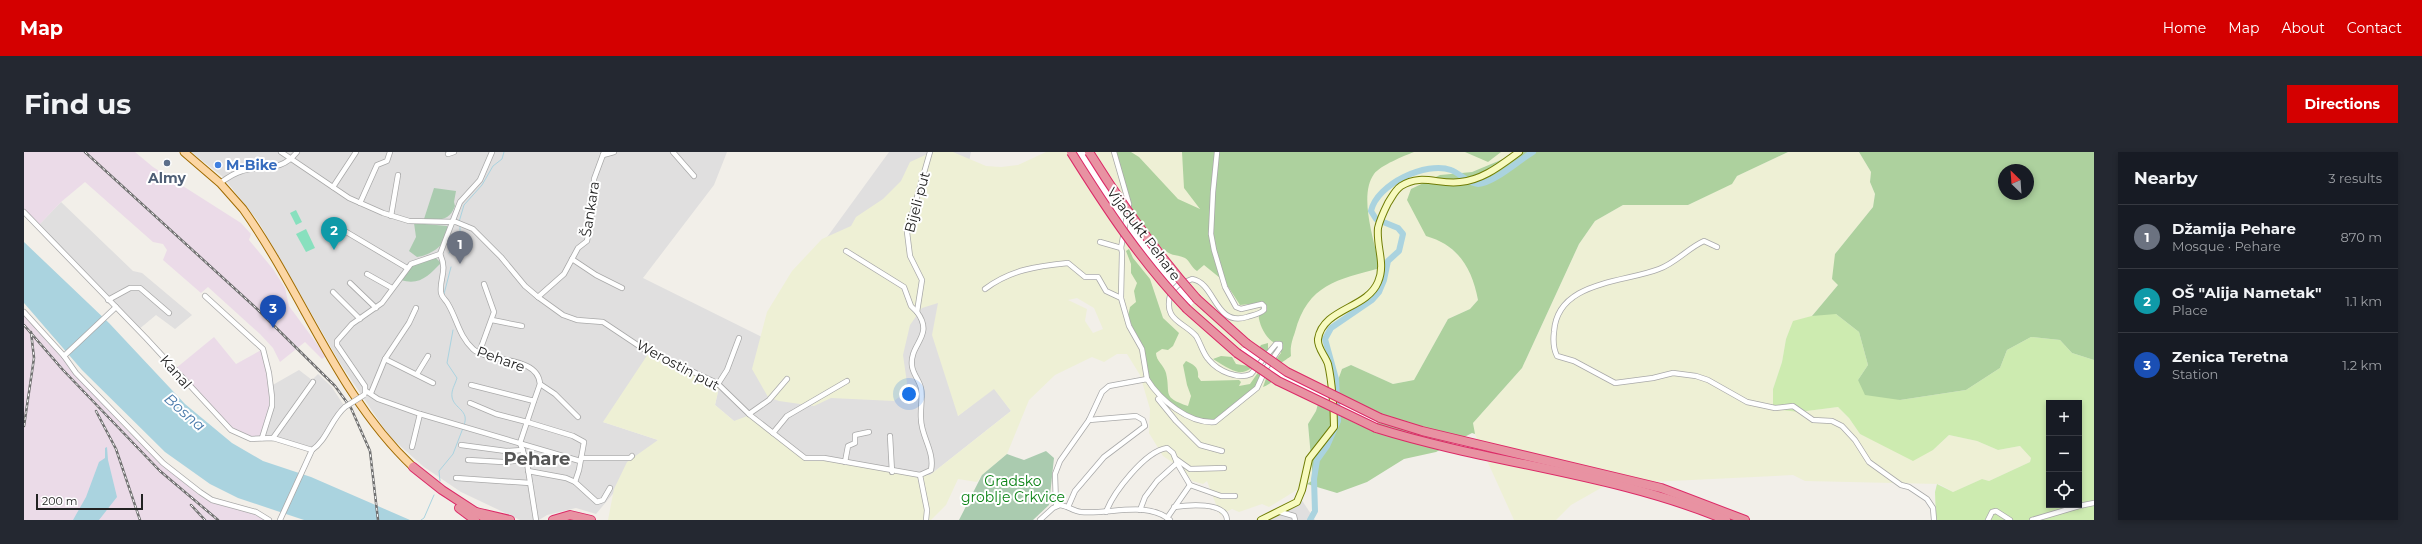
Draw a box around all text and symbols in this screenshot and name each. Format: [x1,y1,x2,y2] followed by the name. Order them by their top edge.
[20,17,63,40] text: Map
[2163,19,2206,37] text: Home
[2228,19,2259,37] text: Map
[2281,19,2325,37] text: About
[2347,19,2402,37] text: Contact
[2287,85,2398,123] button: Directions
[24,87,131,121] text: Find us
[226,156,278,174] place label: M-Bike
[162,158,172,168] marker: Almy
[213,160,223,170] marker: M-Bike
[1998,164,2034,200] north arrow
[2134,168,2198,188] text: Nearby
[147,169,187,187] place label: Almy
[900,169,934,234] street label: Bijeli put
[2328,170,2382,186] text: 3 results
[577,180,603,238] street label: Šankara
[1103,184,1185,284] street label: Vijadukt Pehare
[321,217,347,250] pin: 2
[2172,219,2296,238] text: Džamija Pehare
[2144,229,2150,245] text: 1
[2341,229,2382,245] text: 870 m
[447,231,473,264] pin: 1
[2172,238,2281,254] text: Mosque · Pehare
[2172,283,2322,302] text: OŠ "Alija Nametak"
[2143,293,2151,309] text: 2
[2345,293,2382,309] text: 1.1 km
[260,295,286,328] pin: 3
[2172,302,2208,318] text: Place
[633,336,723,395] street label: Werostin put
[474,342,528,376] street label: Pehare
[2172,347,2289,366] text: Zenica Teretna
[156,351,196,393] street label: Kanal
[2143,357,2151,373] text: 3
[2342,357,2382,373] text: 1.2 km
[2172,366,2218,382] text: Station
[899,384,919,404] your location
[161,389,209,435] water label: Bosna
[2046,400,2082,508] map controls
[2046,400,2082,436] button: +
[2046,436,2082,472] button: −
[504,448,570,470] district label: Pehare
[961,472,1065,506] park label: Gradsko groblje Crkvice
[2046,472,2082,508] button: locate
[36,492,143,511] scale bar
[42,494,77,508] text: 200 m

